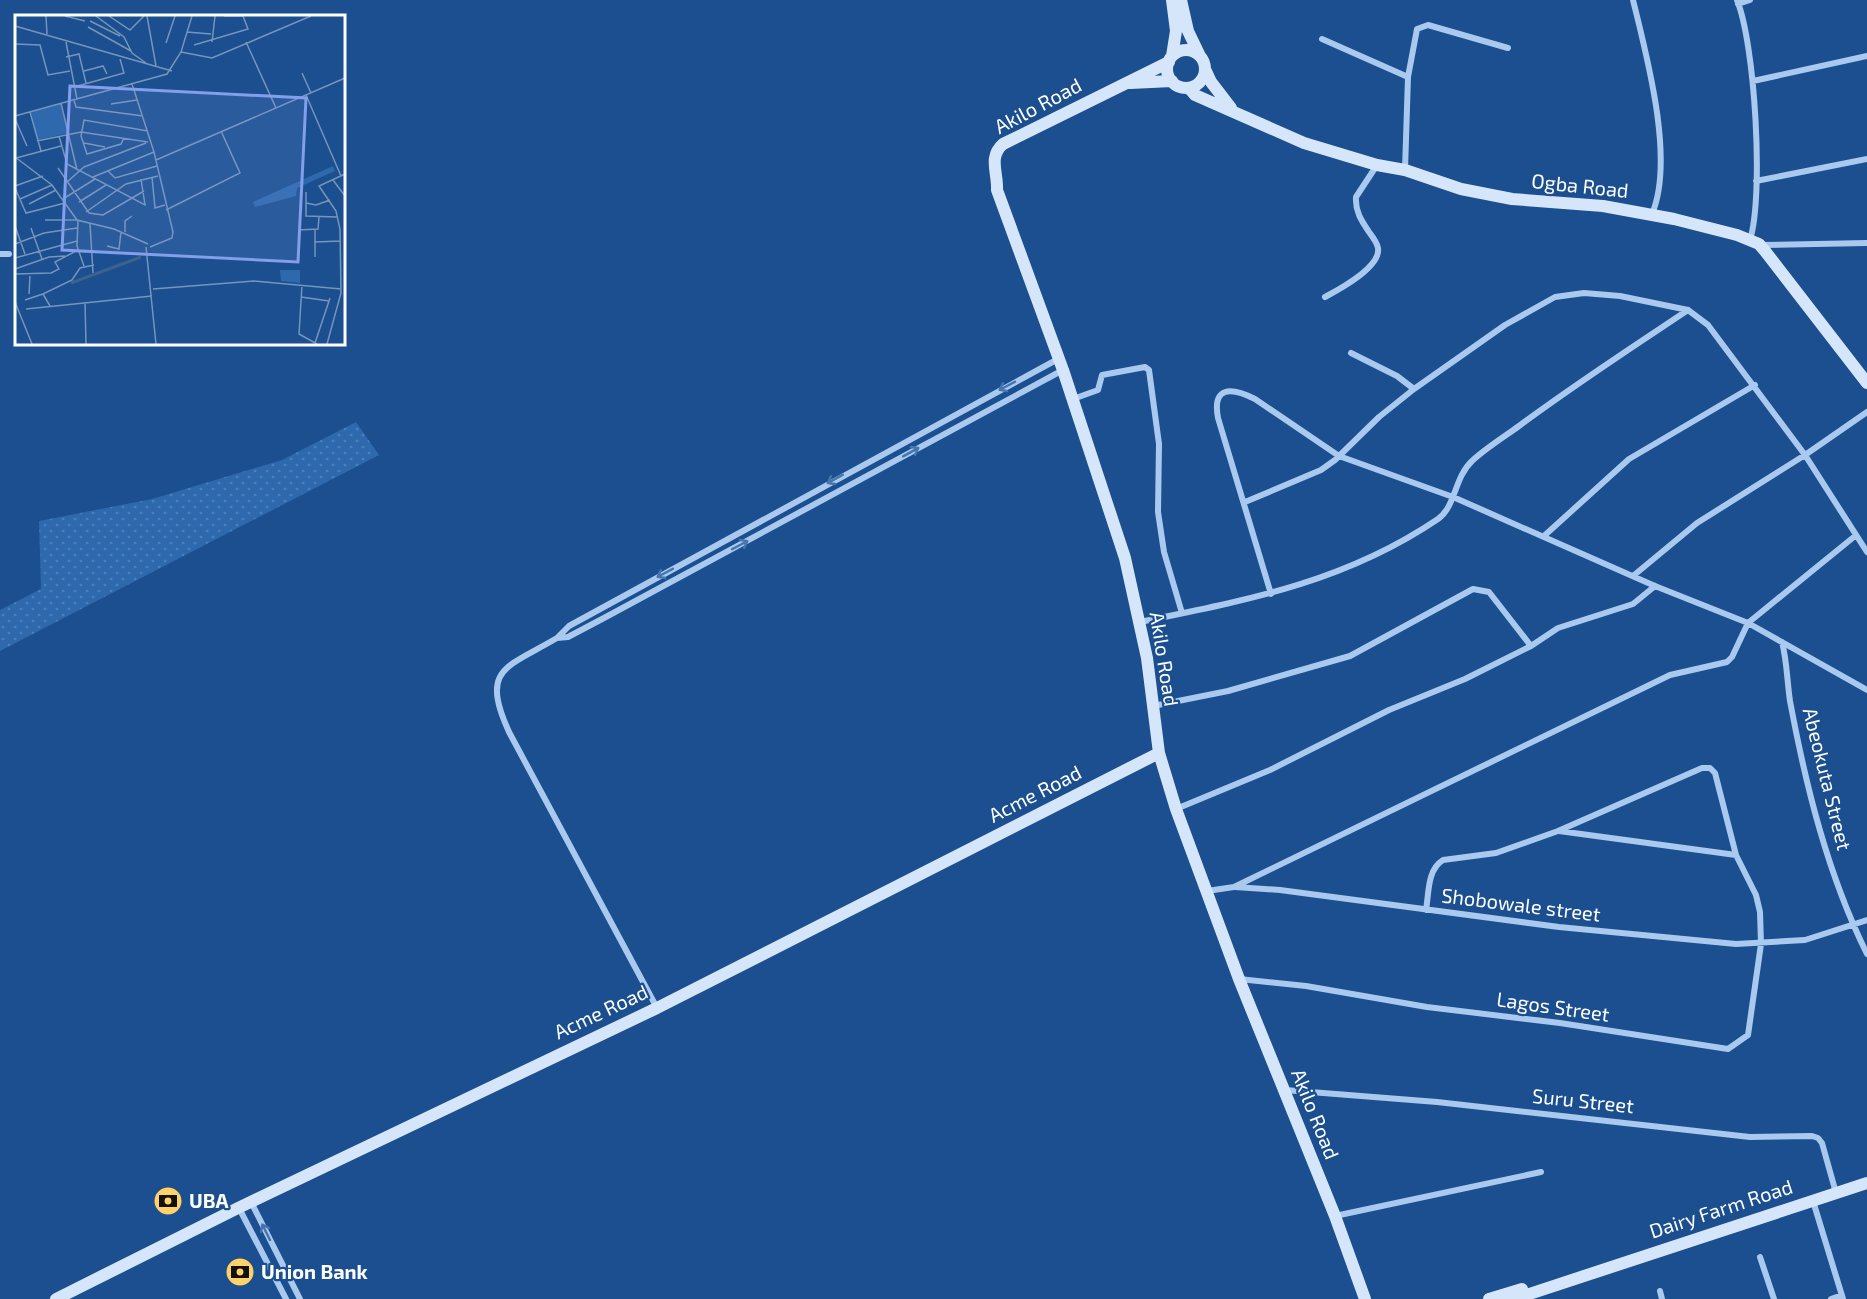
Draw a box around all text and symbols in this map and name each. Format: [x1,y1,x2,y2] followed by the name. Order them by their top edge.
[15,15,345,345] inset map
[990,72,1085,138] street label: Akilo Road
[1530,168,1630,202] street label: Ogba Road
[998,381,1016,392] one-way arrow
[902,446,919,458] one-way arrow
[827,474,845,485] one-way arrow
[731,539,748,551] one-way arrow
[656,568,674,579] one-way arrow
[1146,610,1184,708] street label: Akilo Road
[1799,705,1857,853] street label: Abeokuta Street
[984,759,1085,827] street label: Acme Road
[1440,882,1602,926] street label: Shobowale street
[550,979,651,1043] street label: Acme Road
[1495,986,1612,1026] street label: Lagos Street
[1287,1065,1345,1162] street label: Akilo Road
[1531,1083,1635,1117] street label: Suru Street
[1646,1174,1795,1243] street label: Dairy Farm Road
[152,1185,184,1217] bank icon: UBA
[189,1188,230,1212] place label: UBA
[259,1223,271,1241] one-way arrow
[224,1256,256,1288] bank icon: Union Bank
[261,1259,369,1283] place label: Union Bank

